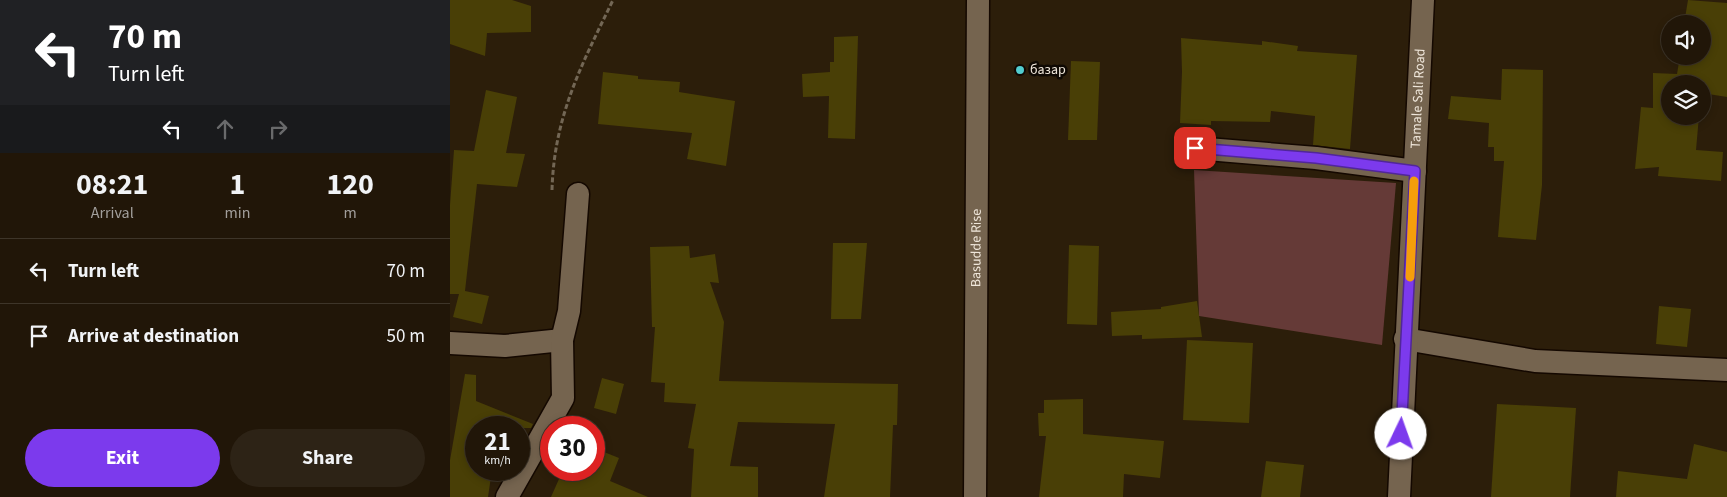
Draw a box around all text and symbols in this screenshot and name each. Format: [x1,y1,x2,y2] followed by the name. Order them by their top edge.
[108,12,182,62] text: 70 m
[1661,15,1711,125] map controls
[1661,15,1711,65] button: sound
[25,20,90,85] icon: left
[1406,48,1431,149] street label: Tamale Sali Road
[108,58,184,90] text: Turn left
[1030,60,1066,80] place label: базар
[1014,64,1026,76] marker: базар
[1661,75,1711,125] button: layers
[158,115,186,143] icon: left
[211,115,239,143] icon: ahead
[264,115,292,143] icon: right
[1174,127,1216,169] pin
[1181,134,1209,162] icon: arrive
[76,163,148,206] text: 08:21
[229,163,245,206] text: 1
[326,163,374,206] text: 120
[91,202,134,224] text: Arrival
[224,202,250,224] text: min
[344,202,357,224] text: m
[966,209,987,287] street label: Basudde Rise
[25,257,53,285] icon: left
[68,258,139,285] text: Turn left
[387,258,425,285] text: 70 m
[25,322,53,350] icon: arrive
[68,323,239,350] text: Arrive at destination
[387,323,425,350] text: 50 m
[1374,407,1426,459] position arrow
[540,416,605,481] speed limit sign: 30
[484,424,511,460] text: 21
[25,429,220,487] button: Exit
[230,429,425,487] button: Share
[484,452,511,469] text: km/h

